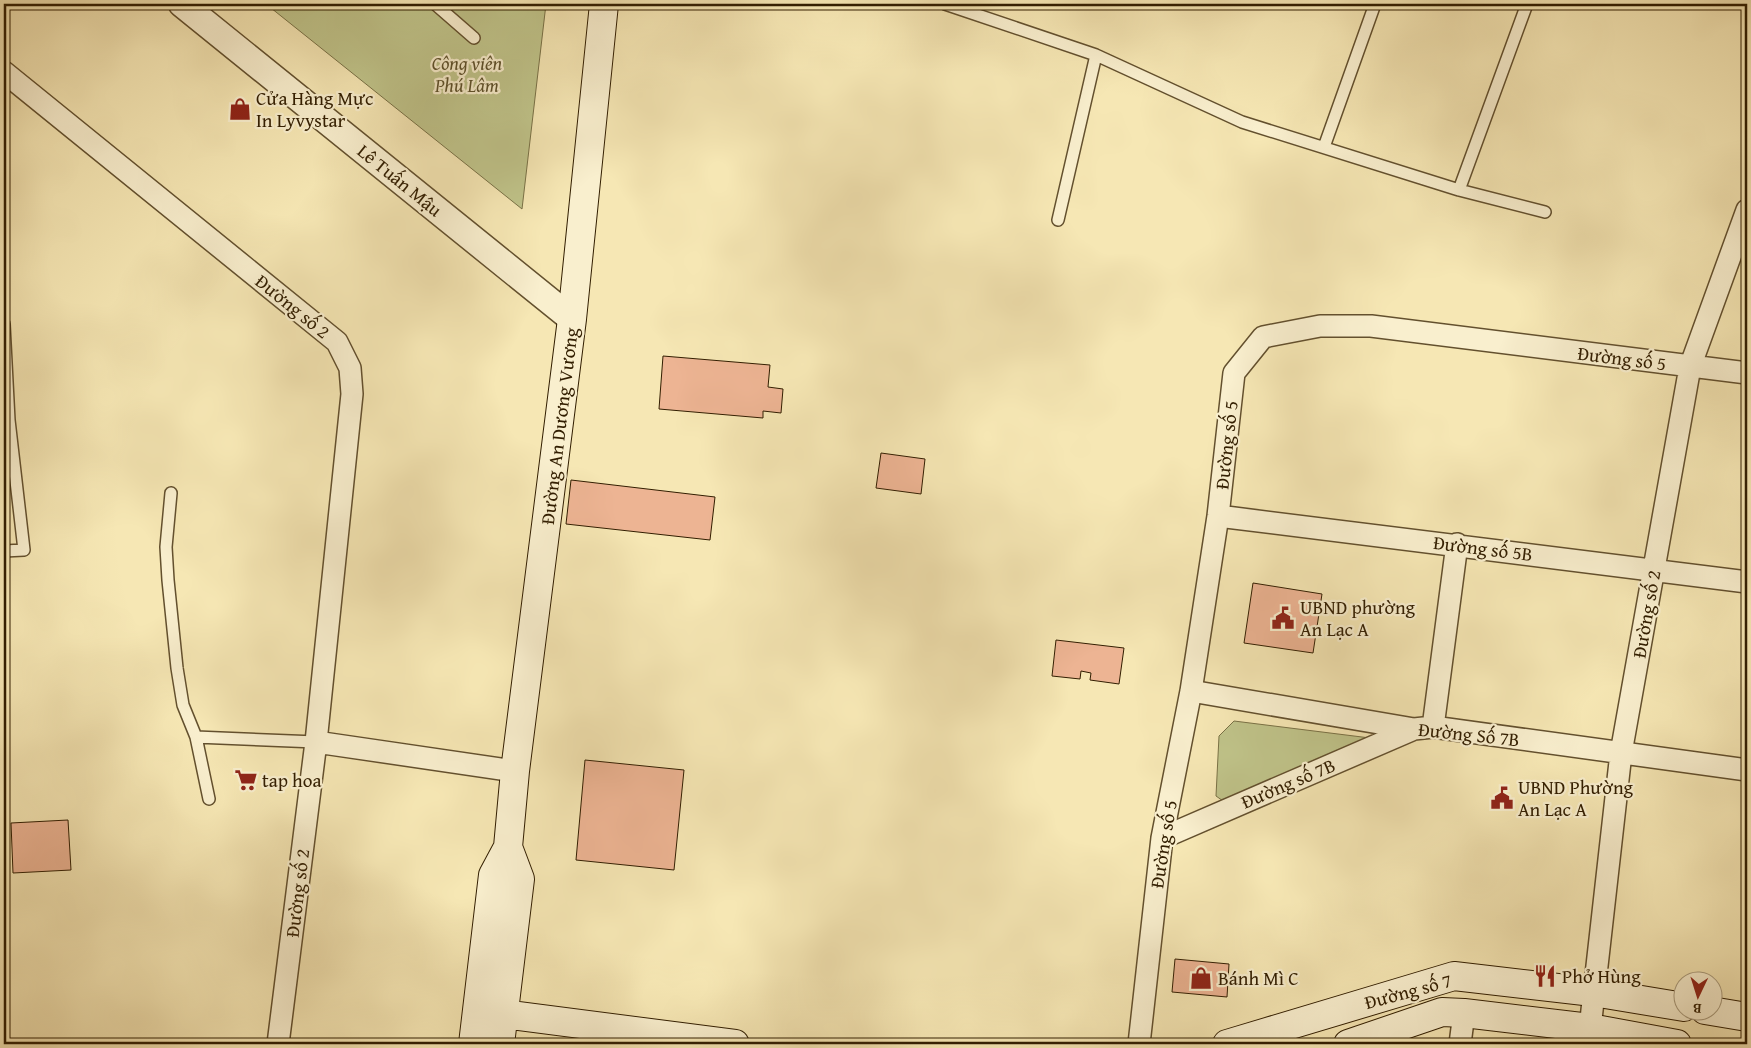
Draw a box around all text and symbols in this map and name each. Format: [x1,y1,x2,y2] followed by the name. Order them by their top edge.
[432,49,503,99] park label: Công viên Phú Lâm
[256,84,374,134] place label: Cửa Hàng Mực In Lyvystar
[227,96,253,122] shop icon: Cửa Hàng Mực In Lyvystar
[352,137,449,223] street label: Lê Tuấn Mậu
[250,267,336,345] street label: Đường số 2
[533,325,585,526] street label: Đường An Dương Vương
[1576,339,1668,377] street label: Đường số 5
[1207,399,1245,491] street label: Đường số 5
[1432,528,1534,568] street label: Đường số 5B
[1624,568,1668,660] street label: Đường số 2
[1300,593,1416,643] place label: UBND phường An Lạc A
[1270,605,1296,631] public building icon: UBND phường An Lạc A
[1417,715,1521,753] street label: Đường Số 7B
[1237,751,1339,815] street label: Đường số 7B
[262,766,321,794] place label: tap hoa
[233,767,259,793] supermarket icon: tap hoa
[1518,773,1634,823] place label: UBND Phường An Lạc A
[1489,785,1515,811] public building icon: UBND Phường An Lạc A
[1142,798,1184,890] street label: Đường số 5
[278,847,316,939] street label: Đường số 2
[1562,962,1641,990] place label: Phở Hùng
[1532,963,1558,989] restaurant icon: Phở Hùng
[1218,964,1299,992] place label: Bánh Mì C
[1188,965,1214,991] shop icon: Bánh Mì C
[1361,966,1455,1016] street label: Đường số 7
[1674,970,1724,1020] north arrow
[1692,999,1702,1019] text: B

